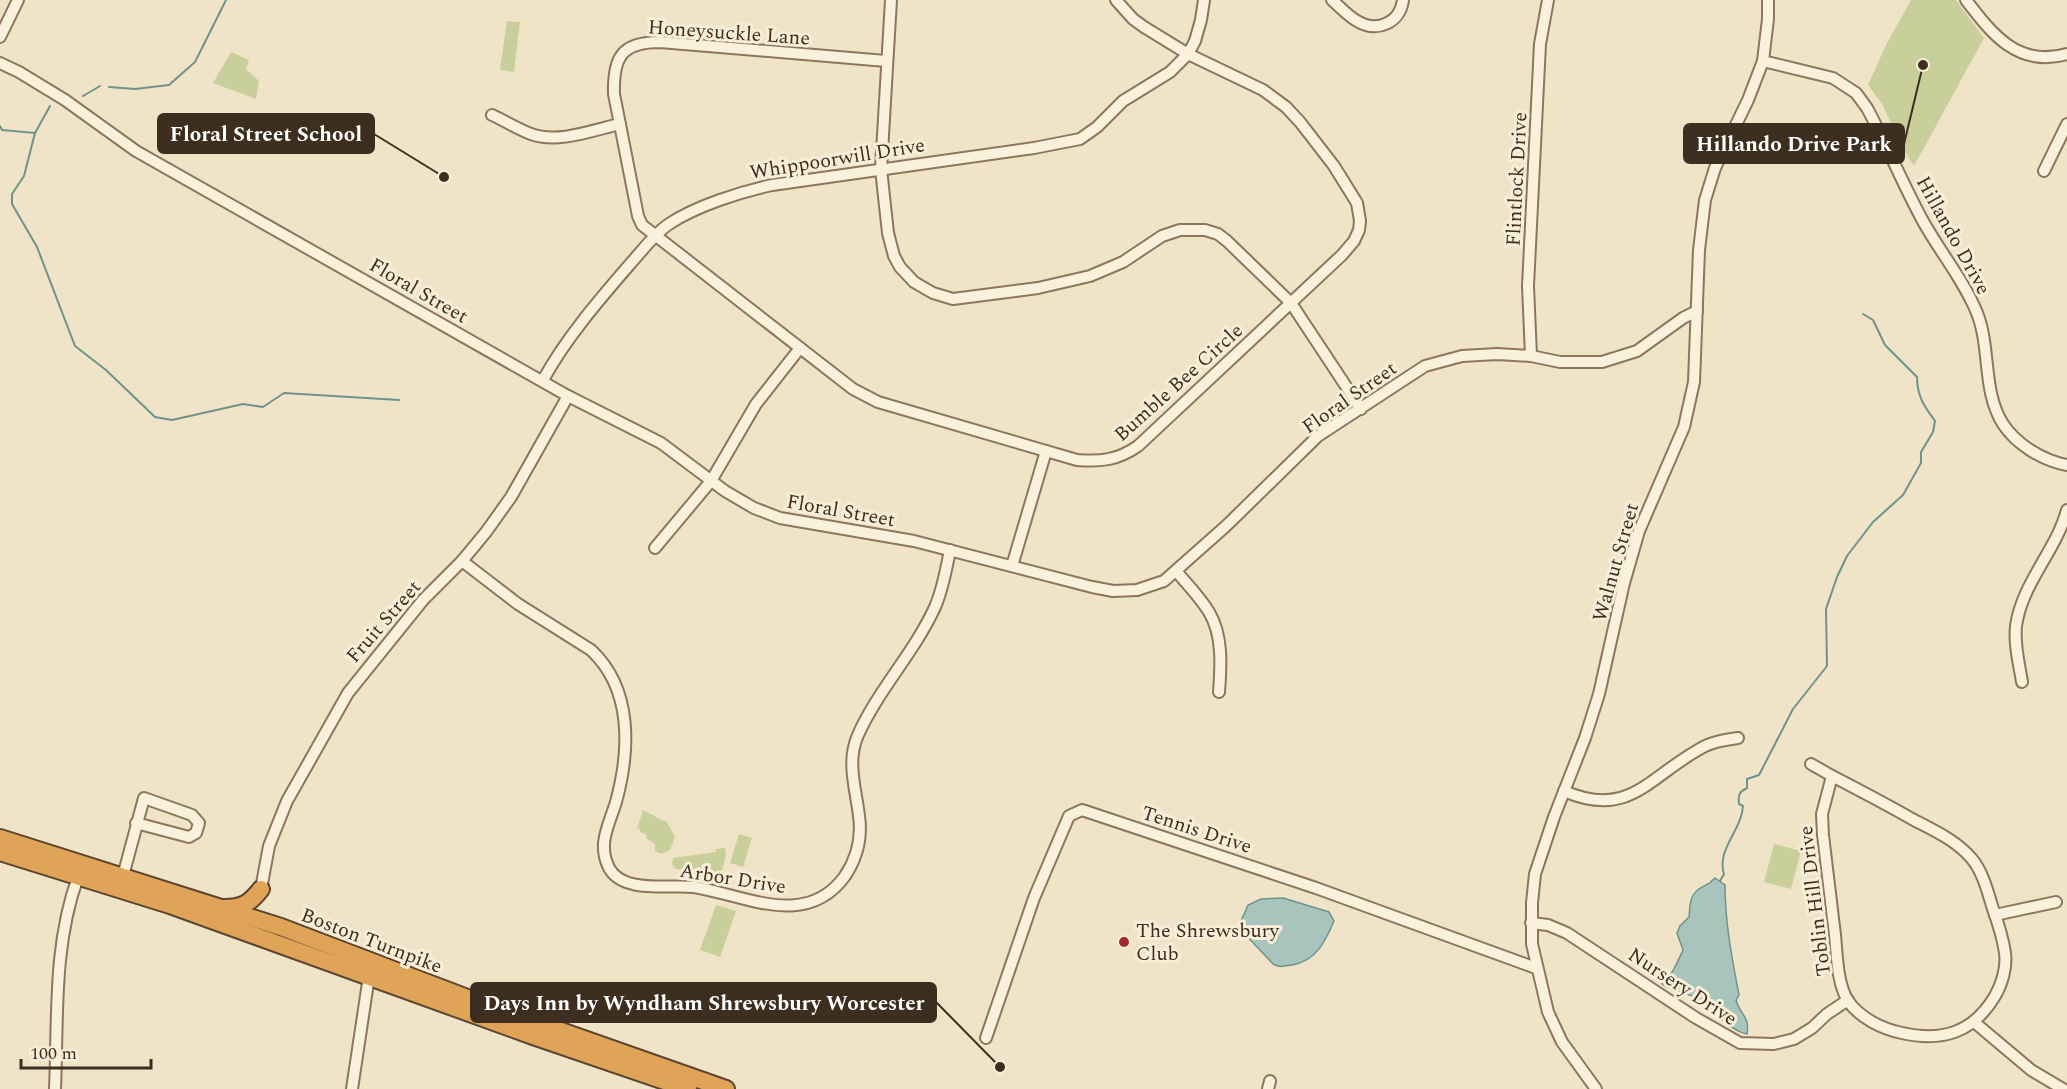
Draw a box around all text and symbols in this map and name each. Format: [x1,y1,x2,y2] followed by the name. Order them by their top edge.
[647,12,811,54] street label: Honeysuckle Lane
[1499,111,1535,247] street label: Flintlock Drive
[158,114,374,153] callout: Floral Street School
[170,119,362,151] text: Floral Street School
[1684,124,1904,163] callout: Hillando Drive Park
[1696,129,1892,161] text: Hillando Drive Park
[747,130,927,188] street label: Whippoorwill Drive
[1908,171,1998,300] street label: Hillando Drive
[363,250,474,331] street label: Floral Street
[1107,316,1250,449] street label: Bumble Bee Circle
[1296,354,1403,442] street label: Floral Street
[784,487,897,535] street label: Floral Street
[1585,499,1647,625] street label: Walnut Street
[339,573,428,670] street label: Fruit Street
[1138,798,1256,862] street label: Tennis Drive
[1791,824,1839,978] street label: Toblin Hill Drive
[678,856,788,902] street label: Arbor Drive
[297,900,447,982] street label: Boston Turnpike
[1136,916,1281,969] place label: The Shrewsbury Club
[1117,935,1131,949] marker: The Shrewsbury Club
[1622,940,1743,1033] street label: Nursery Drive
[471,983,936,1022] callout: Days Inn by Wyndham Shrewsbury Worcester
[483,988,925,1020] text: Days Inn by Wyndham Shrewsbury Worcester
[21,1032,152,1070] scale bar
[30,1040,77,1067] text: 100 m

